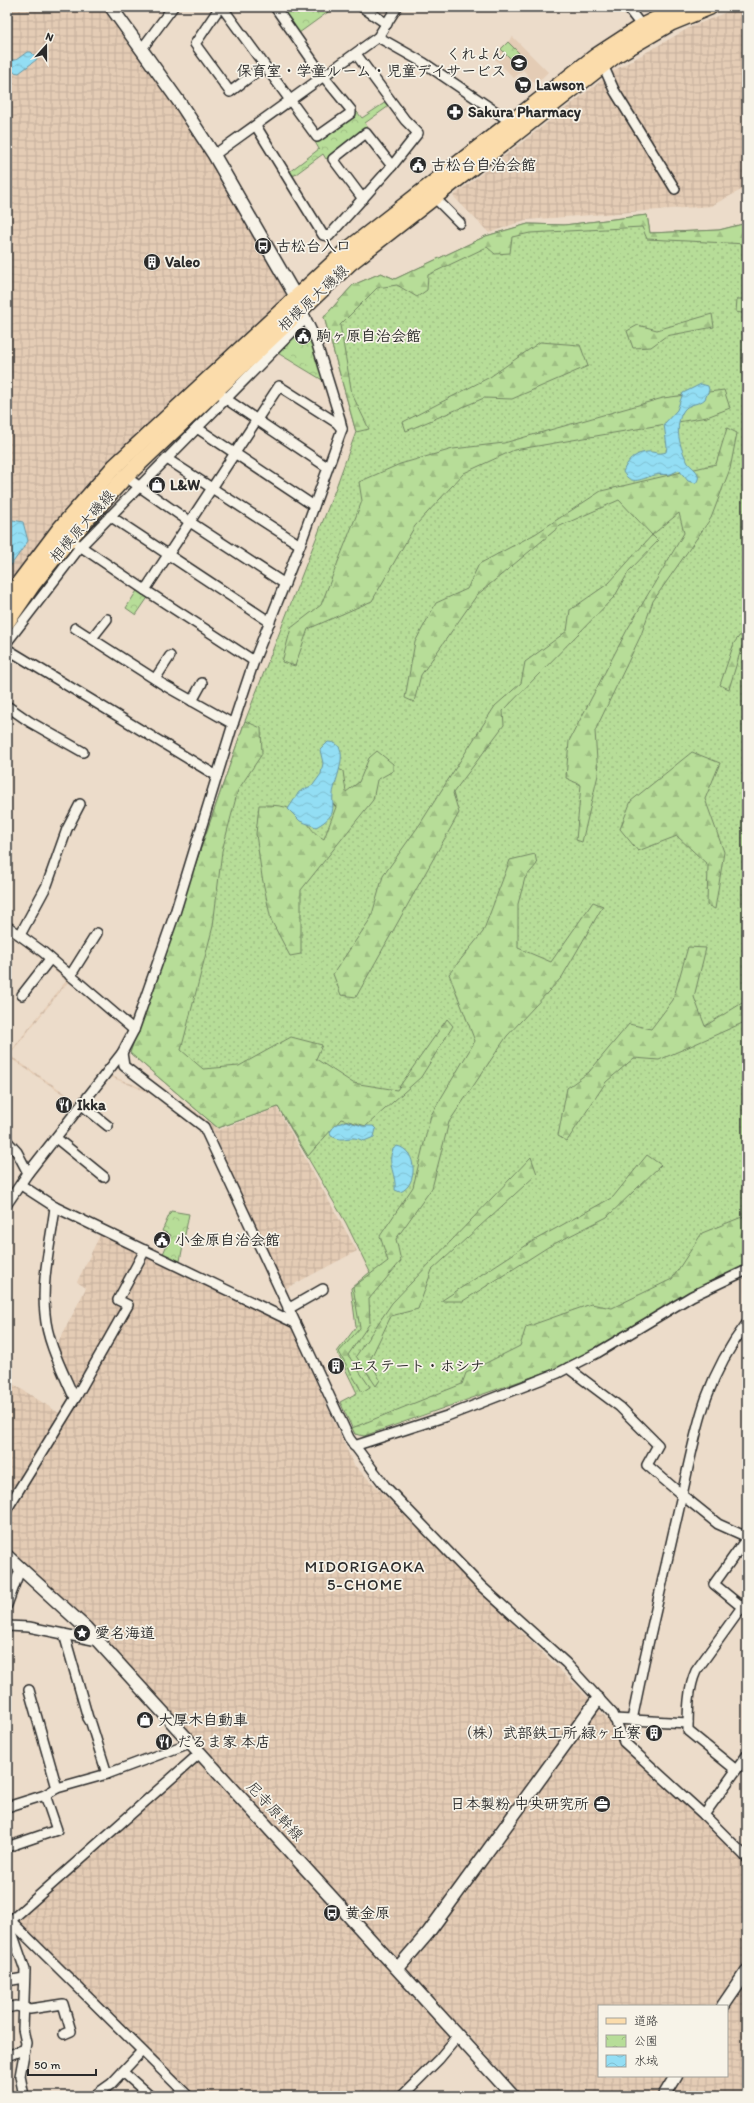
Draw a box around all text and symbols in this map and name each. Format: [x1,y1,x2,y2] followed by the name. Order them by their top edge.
[26,26,66,66] north arrow
[44,30,55,45] text: N
[237,45,506,80] place label: くれよん 保育室・学童ルーム・児童デイサービス
[509,53,529,73] school or university icon: くれよん 保育室・学童ルーム・児童デイサービス
[513,75,533,95] supermarket icon: Lawson
[536,76,585,94] place label: Lawson
[445,102,465,122] pharmacy icon: Sakura Pharmacy
[468,103,582,122] place label: Sakura Pharmacy
[408,155,428,175] public building icon: 古松台自治会館
[431,156,536,174] place label: 古松台自治会館
[253,236,273,256] bus stop icon: 古松台入口
[276,237,351,255] place label: 古松台入口
[142,252,162,272] building icon: Valeo
[165,253,200,271] place label: Valeo
[274,261,352,335] street label: 相模原大磯線
[293,326,313,346] public building icon: 駒ヶ原自治会館
[316,327,421,345] place label: 駒ヶ原自治会館
[147,475,167,495] shop icon: L&W
[170,476,200,494] place label: L&W
[46,486,118,566] street label: 相模原大磯線
[54,1095,74,1115] restaurant icon: Ikka
[77,1096,106,1114] place label: Ikka
[152,1230,172,1250] public building icon: 小金原自治会館
[175,1231,280,1249] place label: 小金原自治会館
[326,1356,346,1376] building icon: エステート・ホシナ
[349,1357,485,1375] place label: エステート・ホシナ
[305,1557,425,1594] district label: MIDORIGAOKA 5-CHOME
[72,1623,92,1643] place icon: 愛名海道
[95,1624,155,1642] place label: 愛名海道
[135,1710,155,1730] shop icon: 大厚木自動車
[158,1711,248,1729] place label: 大厚木自動車
[644,1723,664,1743] building icon: （株）武部鉄工所 緑ヶ丘寮
[458,1724,641,1742] place label: （株）武部鉄工所 緑ヶ丘寮
[154,1732,174,1752] restaurant icon: だるま家 本店
[177,1733,270,1751] place label: だるま家 本店
[243,1777,307,1845] street label: 尼寺原幹線
[592,1794,612,1814] office icon: 日本製粉 中央研究所
[451,1795,589,1813] place label: 日本製粉 中央研究所
[322,1903,342,1923] bus stop icon: 黄金原
[345,1904,390,1922] place label: 黄金原
[598,2005,728,2077] legend
[634,2014,658,2028] text: 道路
[634,2034,658,2048] text: 公園
[28,2051,96,2077] scale bar
[634,2054,658,2068] text: 水域
[34,2058,60,2072] text: 50 m

